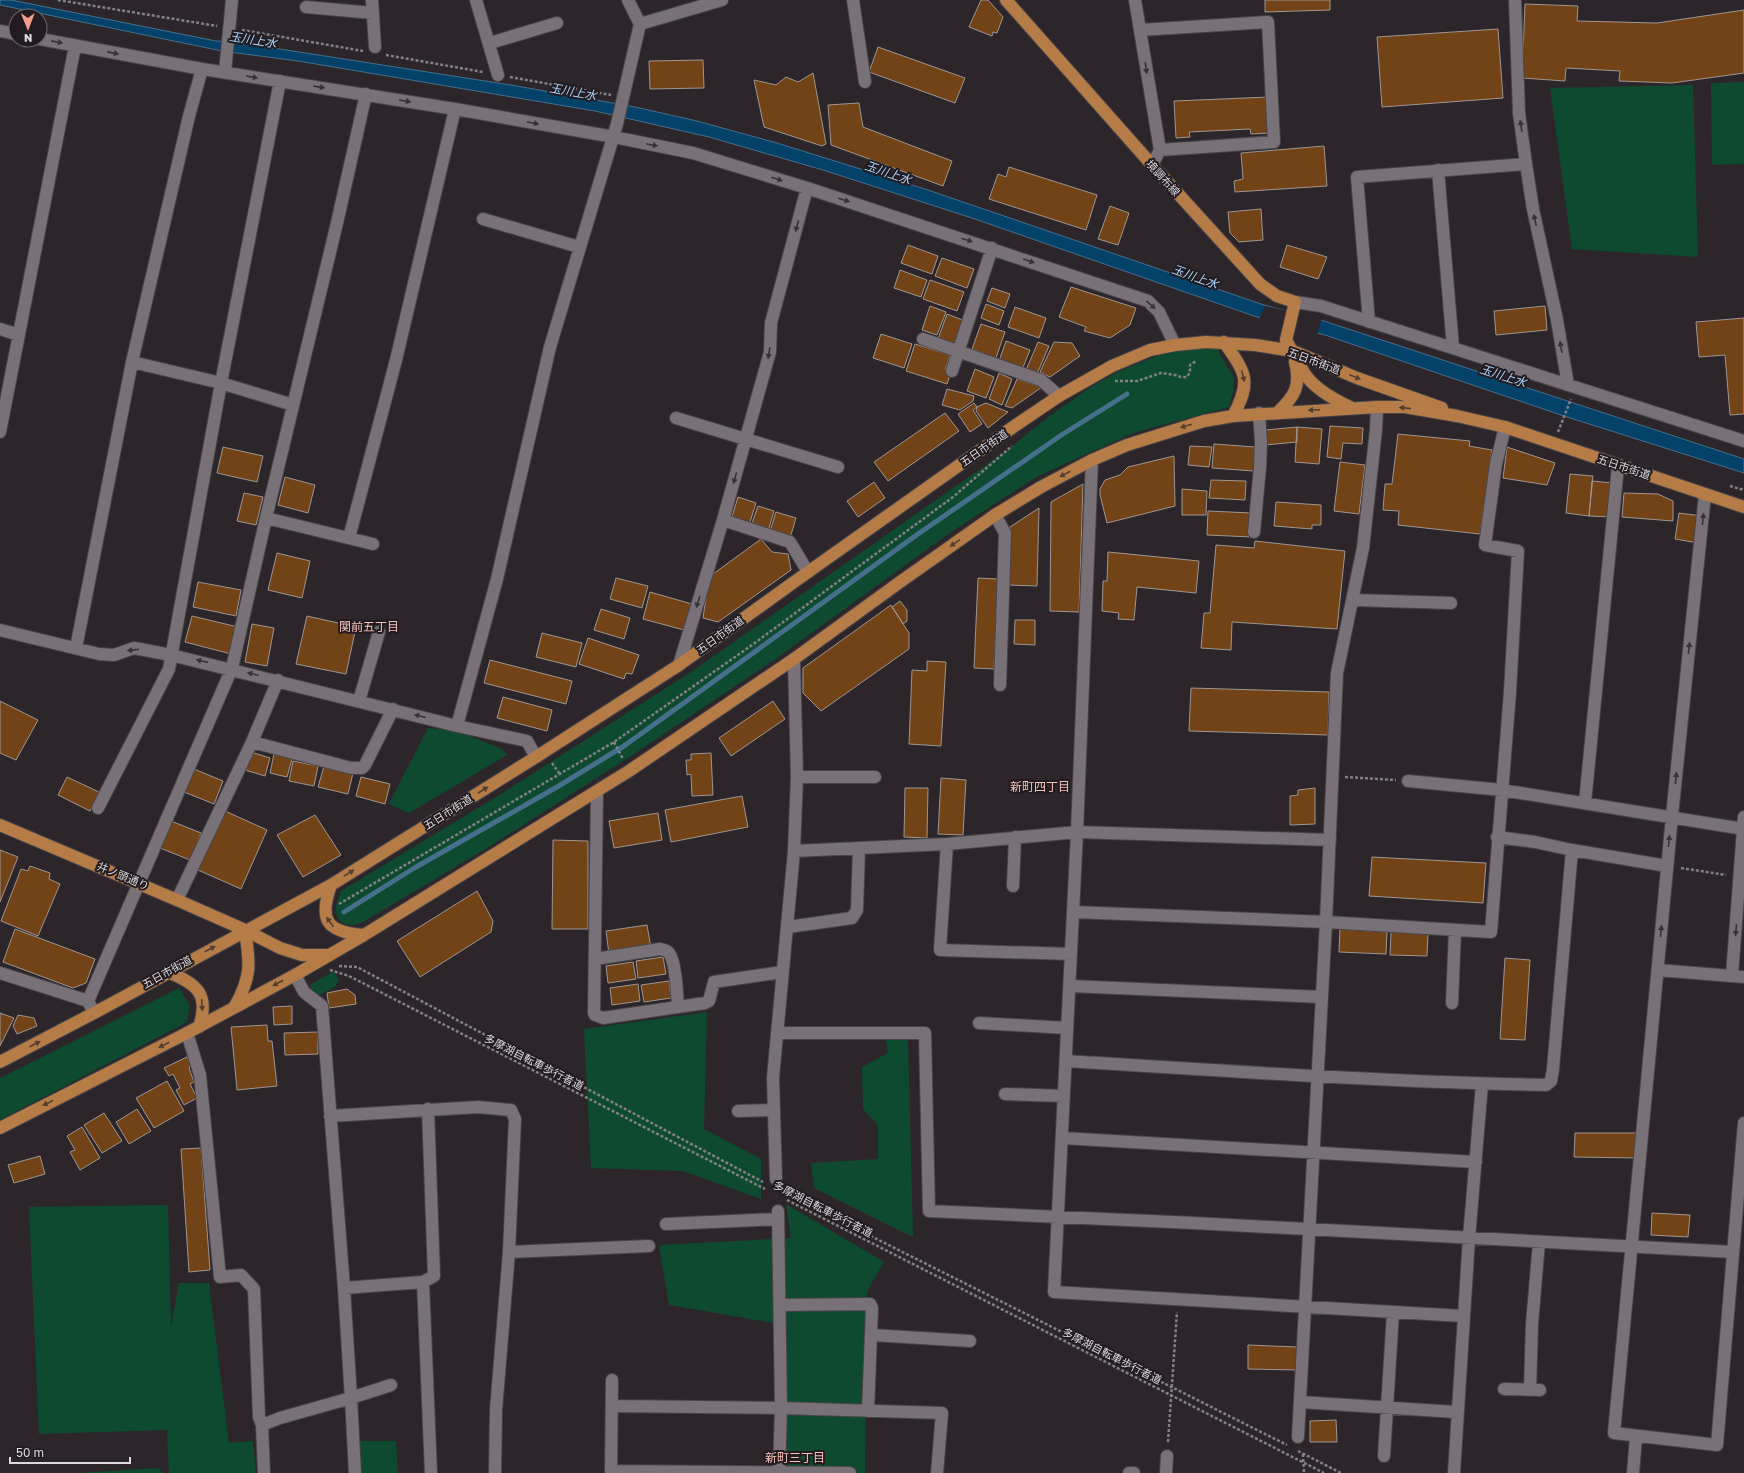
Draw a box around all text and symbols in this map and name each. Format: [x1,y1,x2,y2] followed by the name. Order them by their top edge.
[8,8,48,48] north arrow
[228,28,280,51] water label: 玉川上水
[24,32,32,45] text: N
[51,40,64,46] one-way arrow
[107,50,119,56] one-way arrow
[1144,62,1150,74] one-way arrow
[246,74,259,80] one-way arrow
[548,80,600,103] water label: 玉川上水
[313,84,325,90] one-way arrow
[398,98,411,104] one-way arrow
[1517,119,1524,132] one-way arrow
[527,120,539,126] one-way arrow
[646,142,658,148] one-way arrow
[1144,157,1183,198] street label: 境調布線
[863,158,915,188] water label: 玉川上水
[771,176,783,182] one-way arrow
[838,197,850,203] one-way arrow
[1532,213,1538,226] one-way arrow
[793,220,799,232] one-way arrow
[962,238,974,244] one-way arrow
[1023,258,1035,264] one-way arrow
[1170,261,1222,292] water label: 玉川上水
[1145,300,1156,309] one-way arrow
[1558,341,1564,353] one-way arrow
[1286,345,1342,376] street label: 五日市街道
[766,346,772,359] one-way arrow
[1478,361,1530,391] water label: 玉川上水
[1241,369,1247,382] one-way arrow
[1349,374,1360,380] one-way arrow
[1399,405,1411,411] one-way arrow
[1307,407,1320,413] one-way arrow
[1179,423,1191,429] one-way arrow
[957,426,1010,469] street label: 五日市街道
[1596,452,1652,481] street label: 五日市街道
[1059,471,1071,477] one-way arrow
[732,472,738,484] one-way arrow
[1699,513,1706,525] one-way arrow
[950,539,961,547] one-way arrow
[695,597,701,609] one-way arrow
[694,613,746,656] street label: 五日市街道
[339,619,399,634] district label: 関前五丁目
[1686,642,1692,654] one-way arrow
[127,647,139,653] one-way arrow
[195,658,208,664] one-way arrow
[247,671,259,677] one-way arrow
[413,713,425,719] one-way arrow
[1672,772,1679,784] one-way arrow
[1010,779,1070,794] district label: 新町四丁目
[477,786,489,793] one-way arrow
[421,791,475,832] street label: 五日市街道
[1666,835,1673,847] one-way arrow
[95,859,151,892] street label: 井ノ頭通り
[343,870,355,877] one-way arrow
[326,917,334,928] one-way arrow
[1732,924,1739,936] one-way arrow
[1658,925,1665,937] one-way arrow
[205,945,216,952] one-way arrow
[140,953,194,991] street label: 五日市街道
[273,980,284,987] one-way arrow
[198,998,205,1011] one-way arrow
[482,1031,586,1092] street label: 多摩湖自転車歩行者道
[29,1041,41,1047] one-way arrow
[158,1042,170,1048] one-way arrow
[42,1100,53,1107] one-way arrow
[771,1178,875,1239] street label: 多摩湖自転車歩行者道
[1060,1325,1164,1386] street label: 多摩湖自転車歩行者道
[10,1439,130,1465] scale bar
[16,1445,44,1460] text: 50 m
[765,1450,825,1465] district label: 新町三丁目

